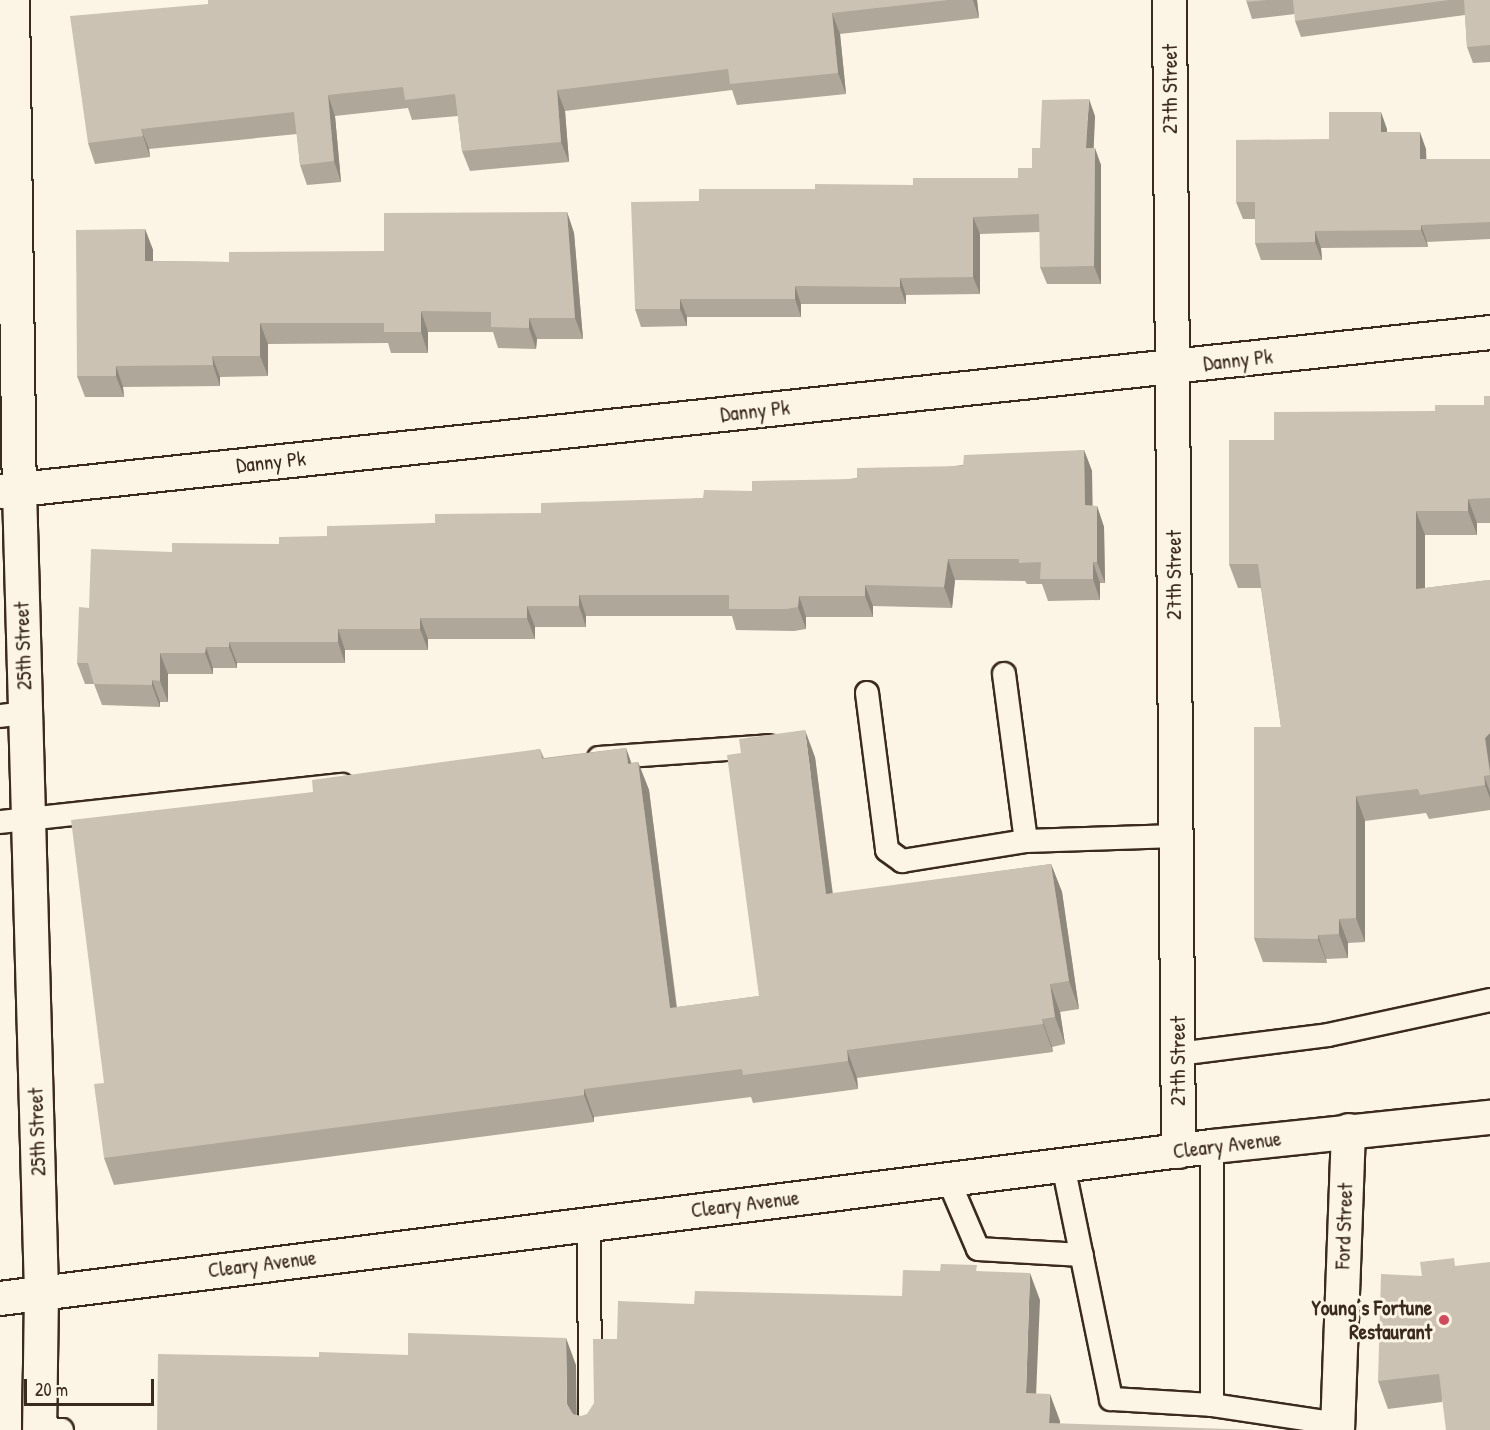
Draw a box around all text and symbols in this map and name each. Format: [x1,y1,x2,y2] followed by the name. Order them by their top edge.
[1157,44,1183,134] street label: 27th Street
[1202,344,1274,376] street label: Danny Pk
[719,395,791,427] street label: Danny Pk
[235,446,307,478] street label: Danny Pk
[1161,530,1187,620] street label: 27th Street
[9,601,37,691] street label: 25th Street
[1165,1016,1191,1106] street label: 27th Street
[23,1087,51,1177] street label: 25th Street
[1172,1126,1282,1164] street label: Cleary Avenue
[1330,1182,1358,1270] street label: Ford Street
[690,1185,800,1223] street label: Cleary Avenue
[207,1245,317,1283] street label: Cleary Avenue
[1312,1295,1432,1345] place label: Young’s Fortune Restaurant
[1437,1313,1451,1327] marker: Young’s Fortune Restaurant
[27,1367,158,1405] scale bar
[35,1377,68,1402] text: 20 m

